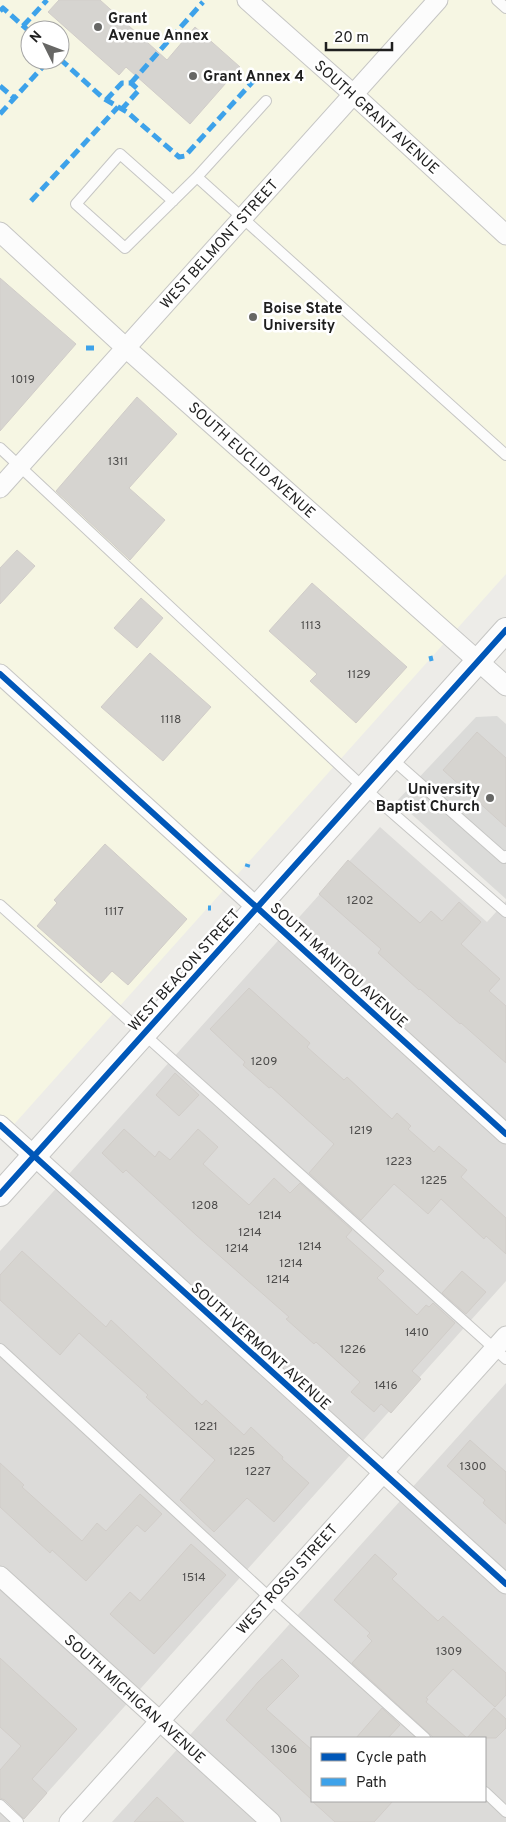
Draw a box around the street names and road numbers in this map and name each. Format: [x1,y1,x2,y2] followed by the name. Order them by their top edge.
[310,57,442,179] street label: SOUTH GRANT AVENUE
[157,176,283,314] street label: WEST BELMONT STREET
[183,399,319,523] street label: SOUTH EUCLID AVENUE
[265,899,411,1033] street label: SOUTH MANITOU AVENUE
[125,906,245,1036] street label: WEST BEACON STREET
[186,1279,334,1415] street label: SOUTH VERMONT AVENUE
[233,1521,343,1639] street label: WEST ROSSI STREET
[59,1631,209,1769] street label: SOUTH MICHIGAN AVENUE

